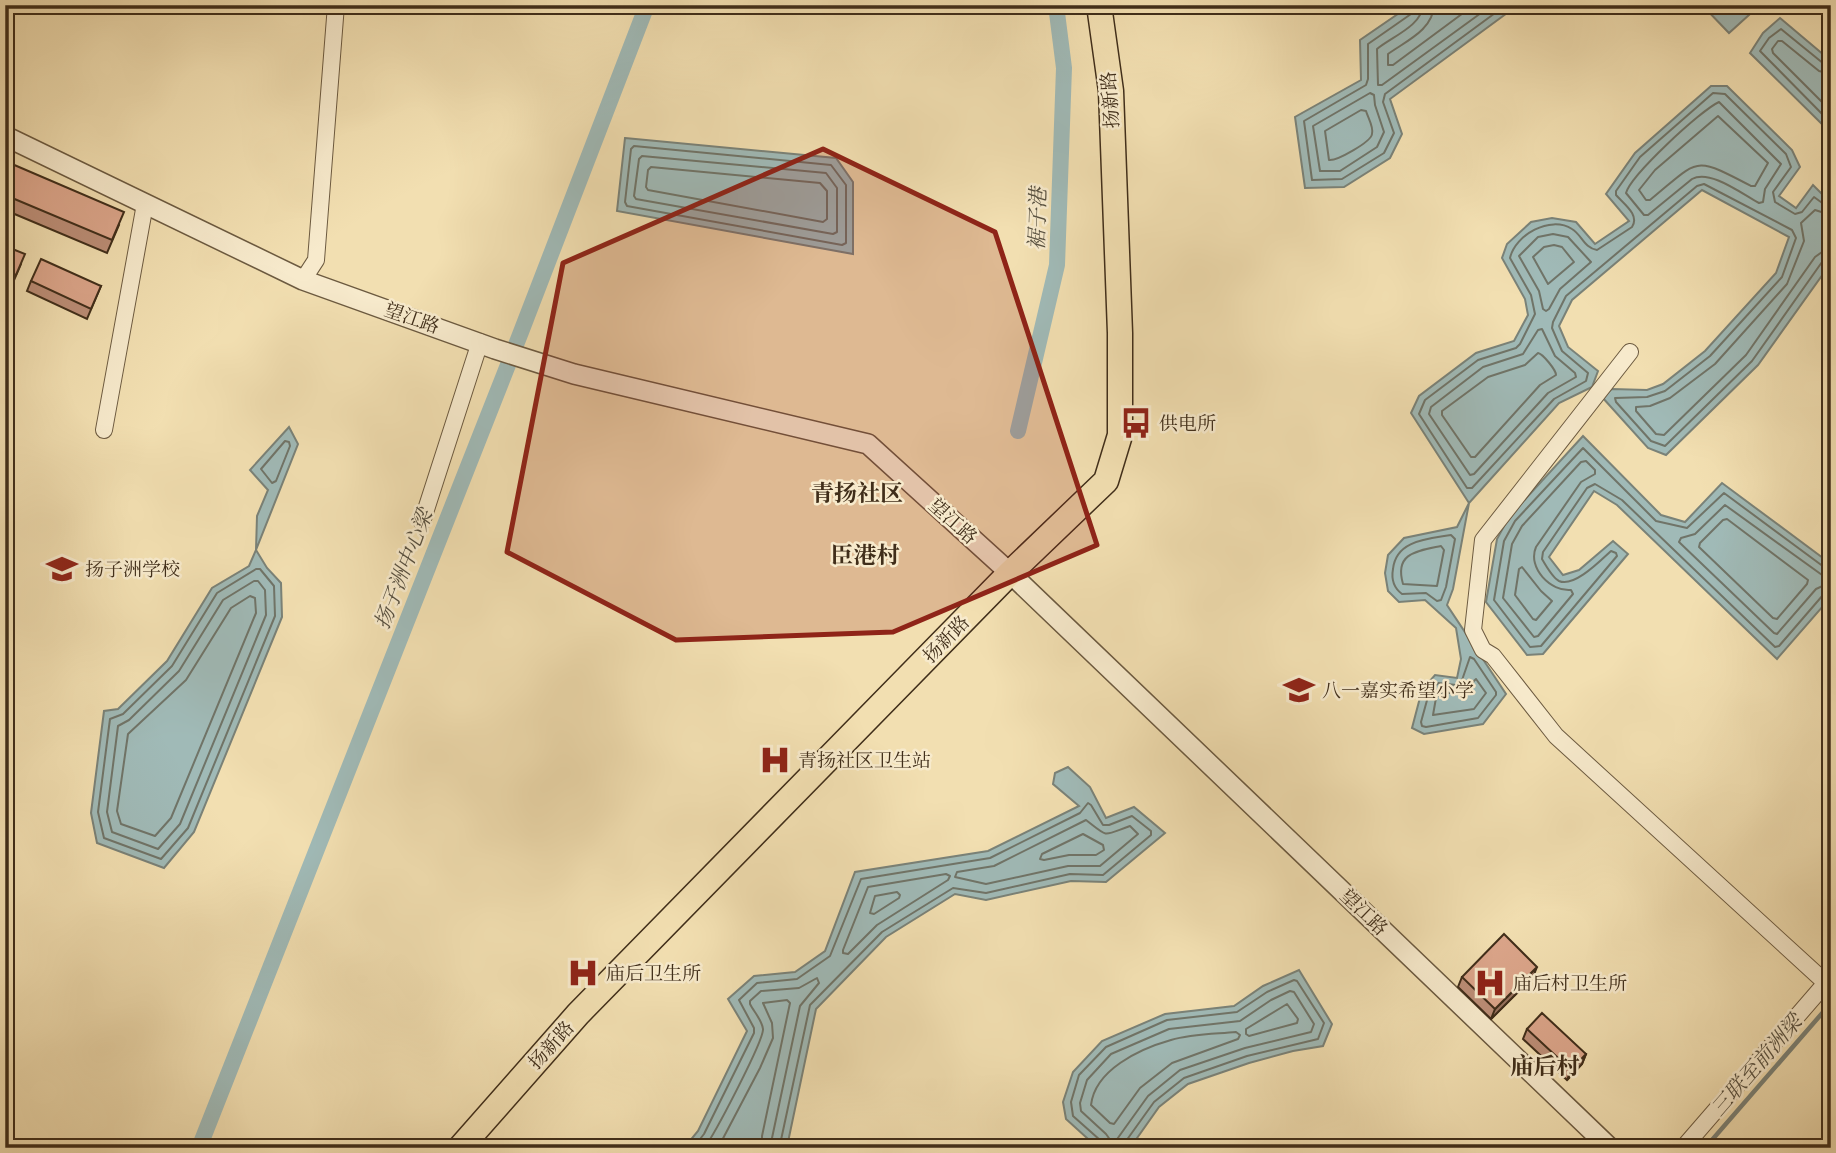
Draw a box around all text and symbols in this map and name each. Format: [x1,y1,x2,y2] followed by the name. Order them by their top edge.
[1097,71,1123,129] street label: 扬新路
[1023,184,1051,251] water label: 裾子港
[381,298,443,338] street label: 望江路
[1119,406,1153,440] bus stop icon: 供电所
[1159,412,1216,435] place label: 供电所
[811,479,903,507] district label: 青扬社区
[924,493,982,549] street label: 望江路
[369,503,438,632] water label: 扬子洲中心梁
[831,541,900,569] district label: 臣港村
[45,552,79,586] school or university icon: 扬子洲学校
[85,558,180,581] place label: 扬子洲学校
[918,611,974,667] street label: 扬新路
[1282,673,1316,707] school or university icon: 八一嘉实希望小学
[1322,679,1474,702] place label: 八一嘉实希望小学
[758,743,792,777] hospital icon: 青扬社区卫生站
[798,749,931,772] place label: 青扬社区卫生站
[1336,884,1392,940] street label: 望江路
[566,956,600,990] hospital icon: 庙后卫生所
[606,962,701,985] place label: 庙后卫生所
[1473,966,1507,1000] hospital icon: 庙后村卫生所
[1513,972,1627,995] place label: 庙后村卫生所
[1705,1007,1809,1121] water label: 三联至前洲梁
[523,1016,579,1074] street label: 扬新路
[1511,1052,1580,1080] district label: 庙后村

